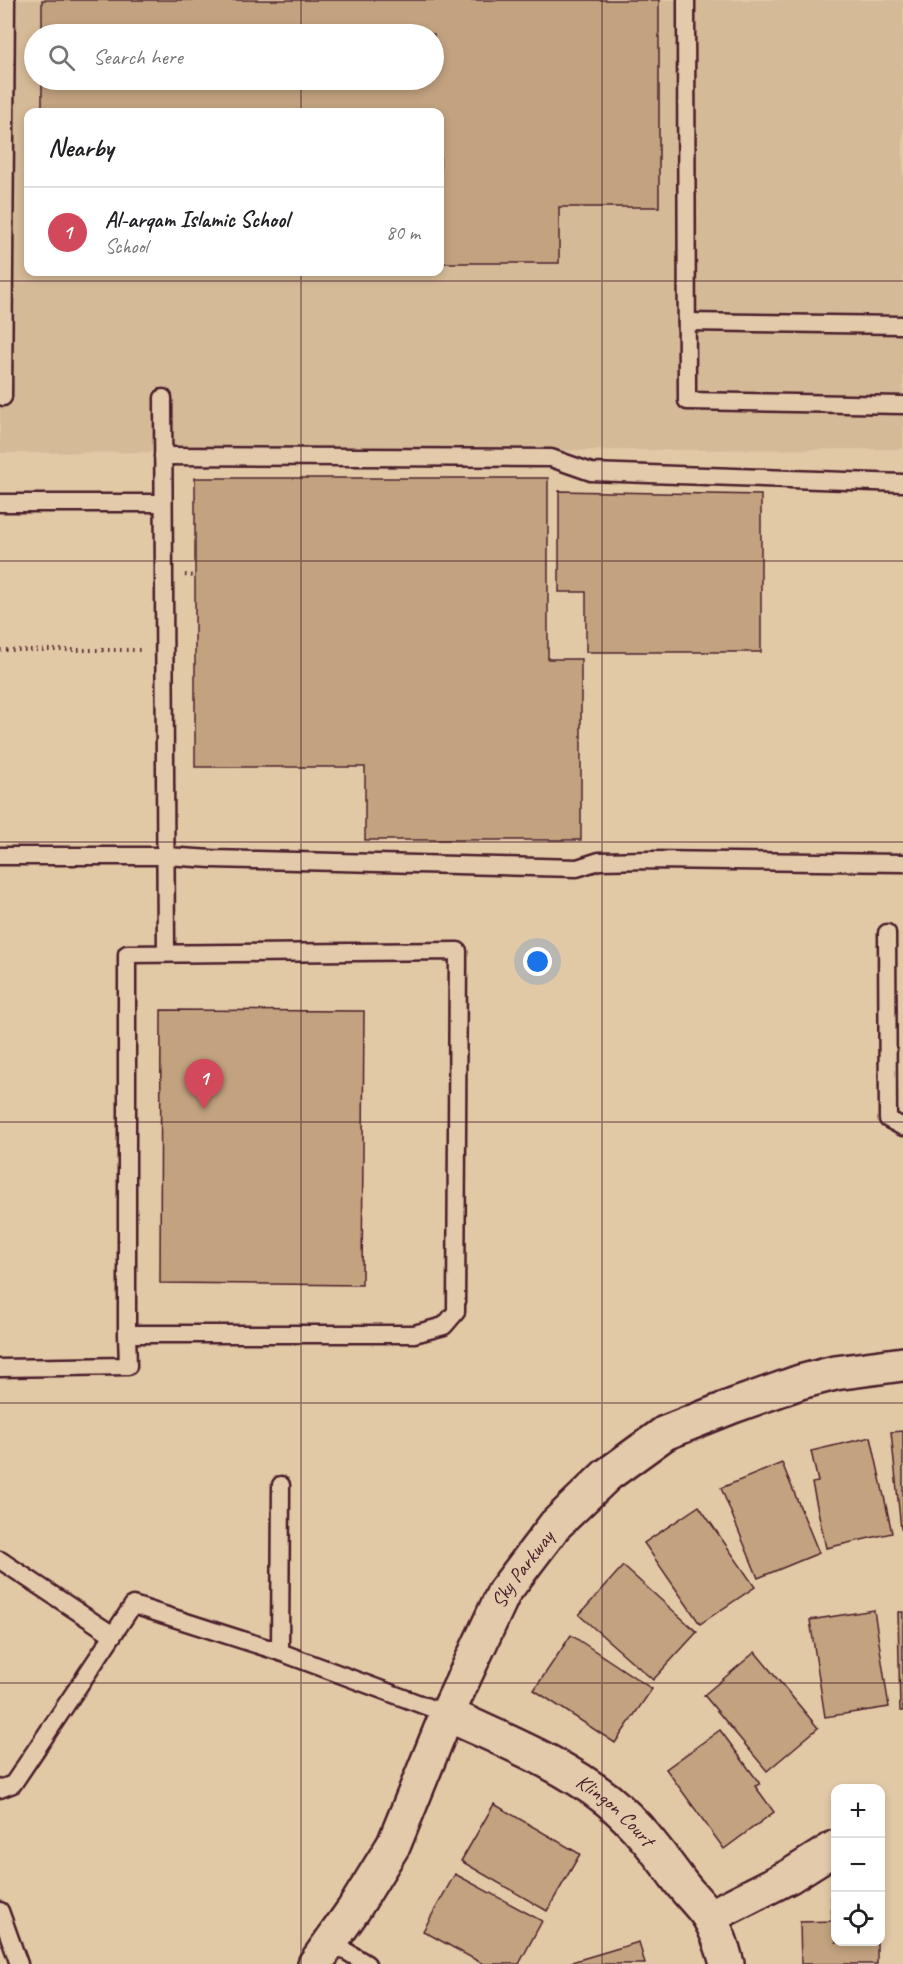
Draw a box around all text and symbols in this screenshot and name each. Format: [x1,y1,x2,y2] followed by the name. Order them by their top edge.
[24,24,444,90] search box
[45,41,78,74] icon: search
[93,43,183,71] text: Search here
[48,131,113,164] text: Nearby
[105,206,289,234] text: Al-arqam Islamic School
[63,220,72,245] text: 1
[386,220,420,245] text: 80 m
[105,234,148,259] text: School
[523,947,552,976] your location
[184,1060,224,1109] pin: 1
[485,1524,560,1612] street label: Sky Parkway
[571,1768,662,1854] street label: Klingon Court
[831,1784,885,1946] map controls
[831,1784,885,1838] button: +
[831,1838,885,1892] button: −
[831,1892,885,1946] button: locate

